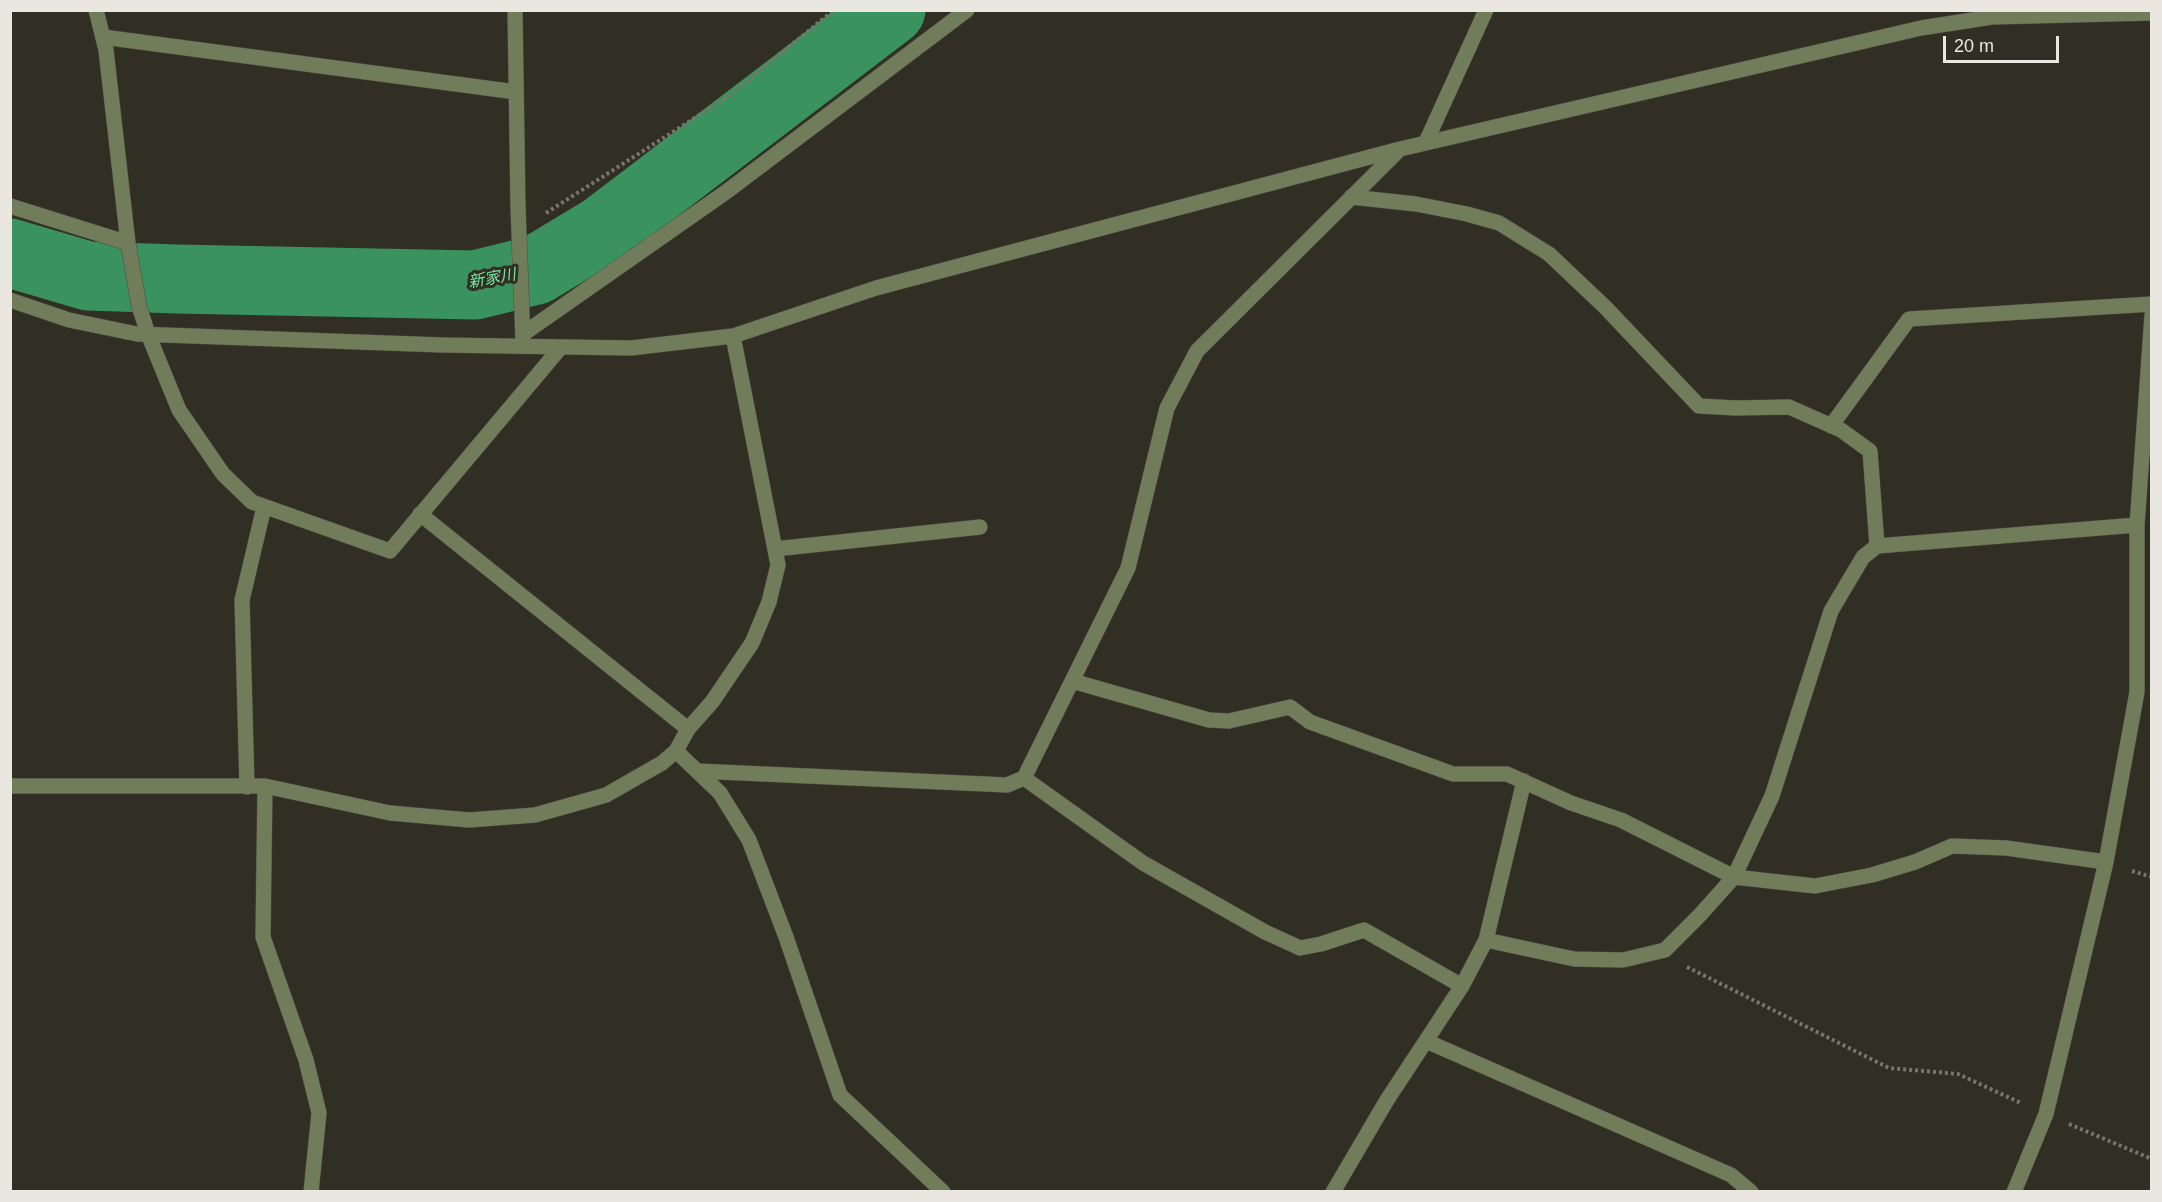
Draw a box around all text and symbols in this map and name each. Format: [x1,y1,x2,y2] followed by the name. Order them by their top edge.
[1946,24,2062,62] scale bar
[1954,36,1994,56] text: 20 m
[467,265,517,293] water label: 新家川

